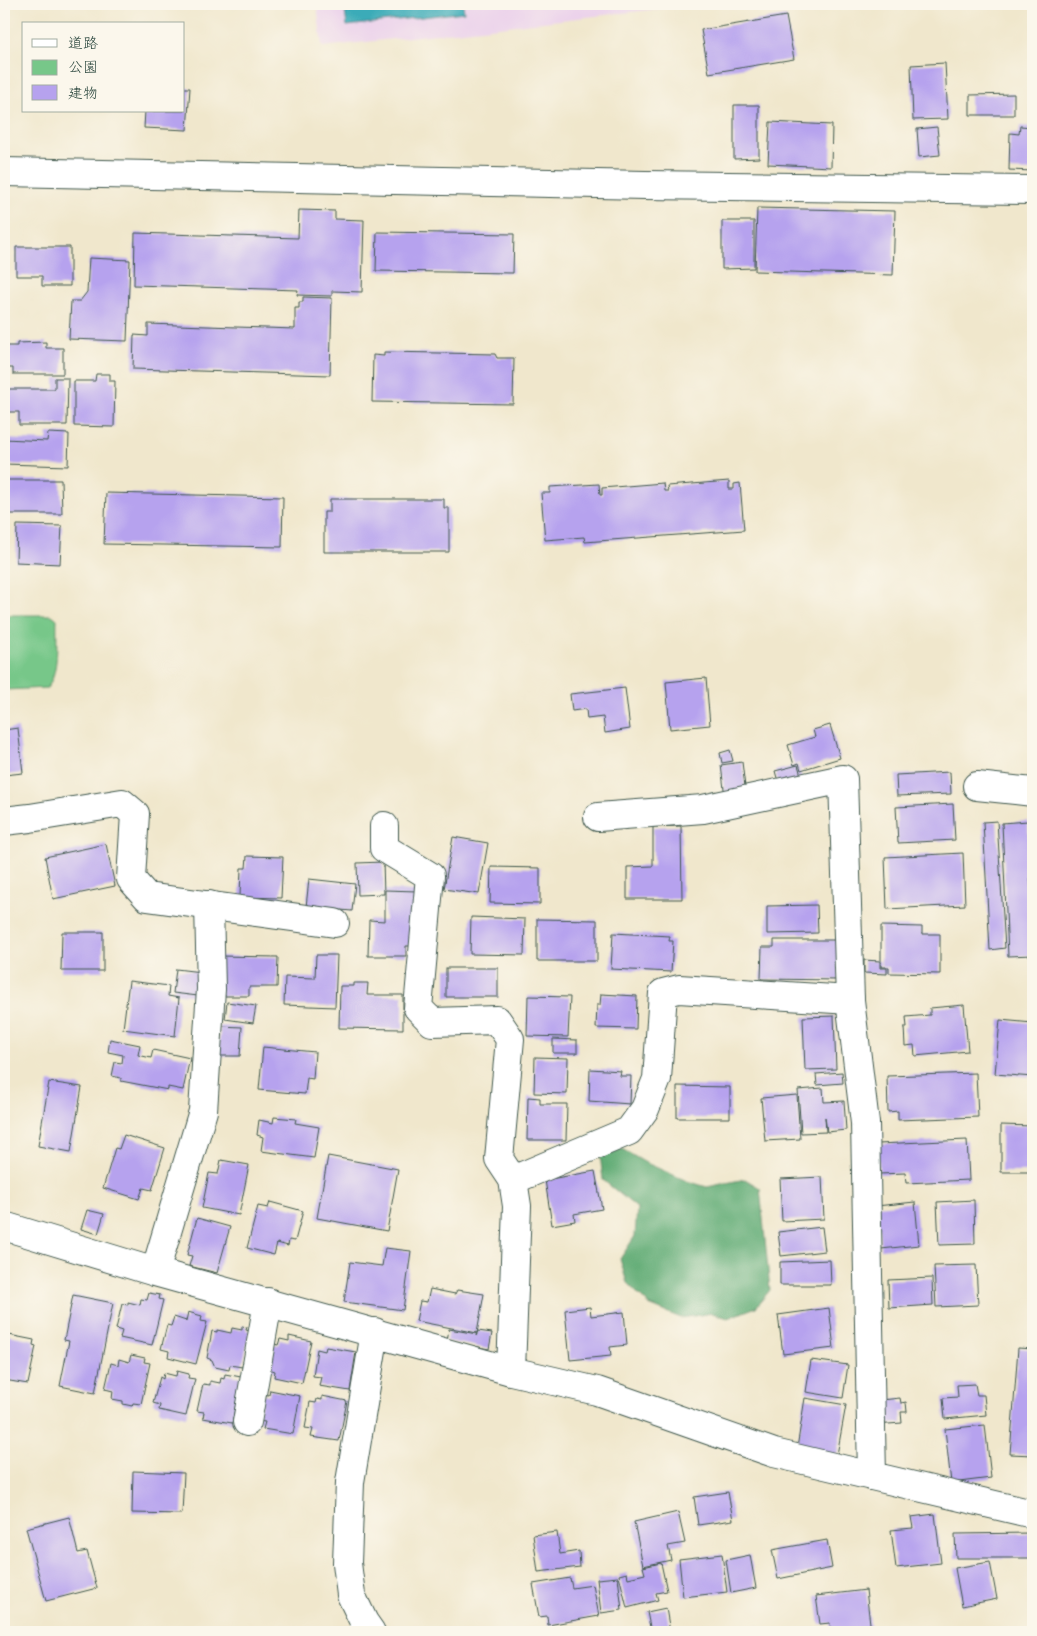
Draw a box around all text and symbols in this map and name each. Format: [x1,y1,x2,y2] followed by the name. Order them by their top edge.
[22,22,185,112] legend
[68,34,98,53] text: 道路
[68,58,98,77] text: 公園
[68,84,98,103] text: 建物

